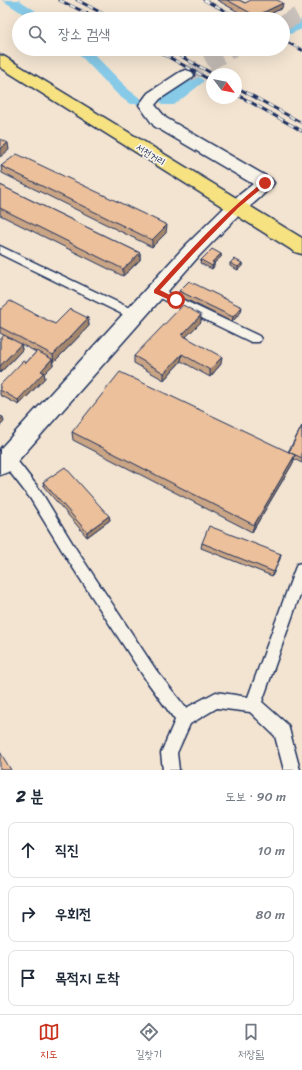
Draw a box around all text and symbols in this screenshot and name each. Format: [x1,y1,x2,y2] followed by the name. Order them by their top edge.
[12,12,290,56] search box
[58,21,110,47] text: 장소 검색
[26,23,48,45] icon: search
[206,68,242,104] north arrow
[132,139,169,171] street label: 서천거리
[256,174,274,192] route end
[167,291,185,309] route start
[16,781,44,811] text: 2 분
[225,785,286,808] text: 도보 · 90 m
[55,837,79,863] text: 직진
[17,839,39,861] icon: ahead
[258,839,285,862] text: 10 m
[55,901,91,927] text: 우회전
[17,903,39,925] icon: right
[256,903,285,926] text: 80 m
[55,965,119,991] text: 목적지 도착
[17,967,39,989] icon: arrive
[38,1021,60,1064] tab: 지도
[135,1021,162,1064] tab: 길찾기
[238,1021,264,1064] tab: 저장됨

